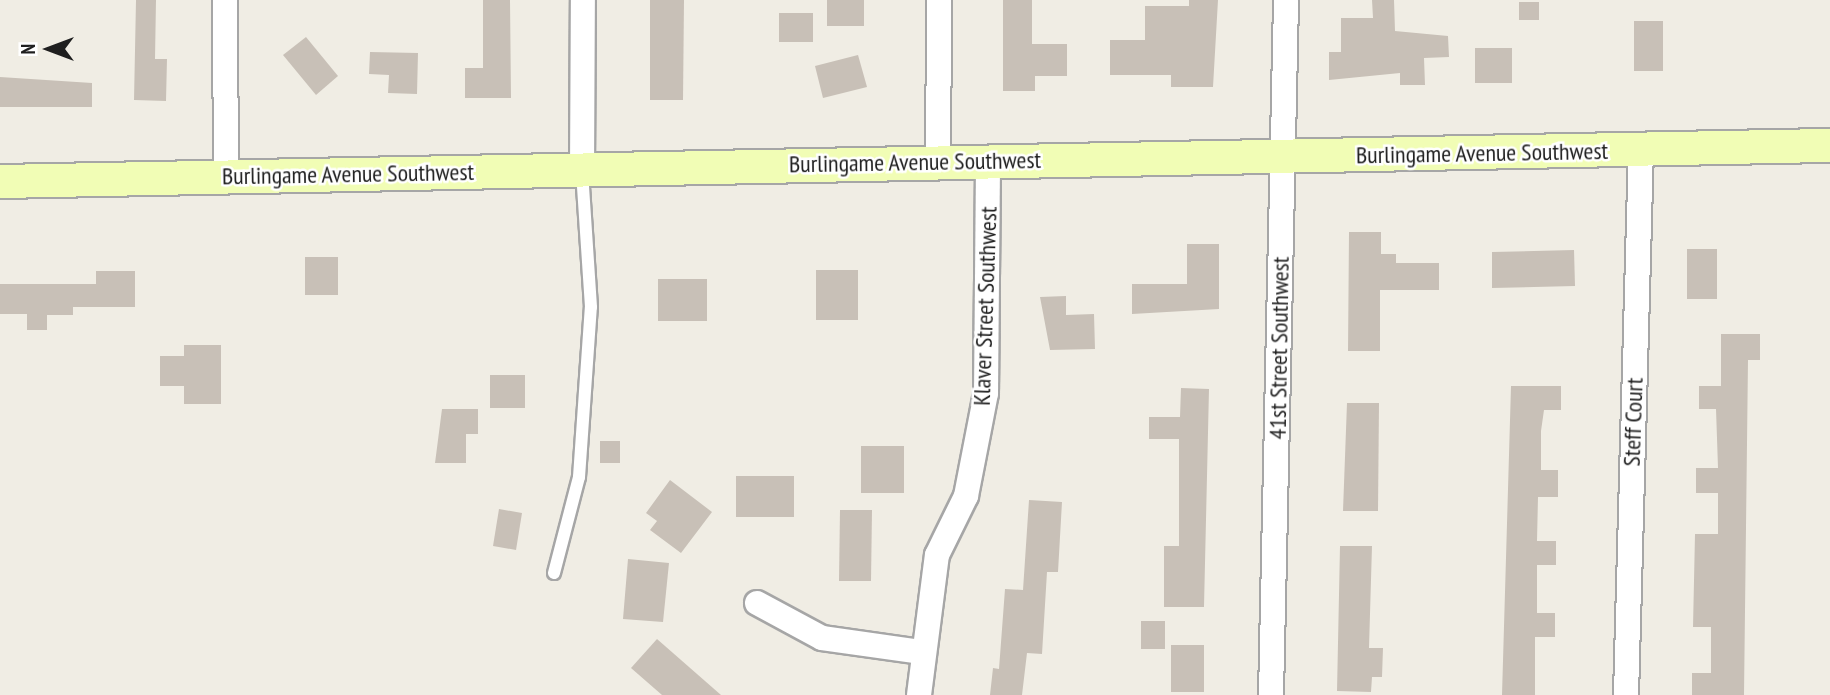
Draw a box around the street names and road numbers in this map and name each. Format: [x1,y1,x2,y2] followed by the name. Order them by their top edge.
[1355,136,1609,170] street label: Burlingame Avenue Southwest
[788,145,1042,179] street label: Burlingame Avenue Southwest
[221,157,475,191] street label: Burlingame Avenue Southwest
[967,206,1003,406] street label: Klaver Street Southwest
[1263,256,1295,440] street label: 41st Street Southwest
[1617,377,1649,467] street label: Steff Court

